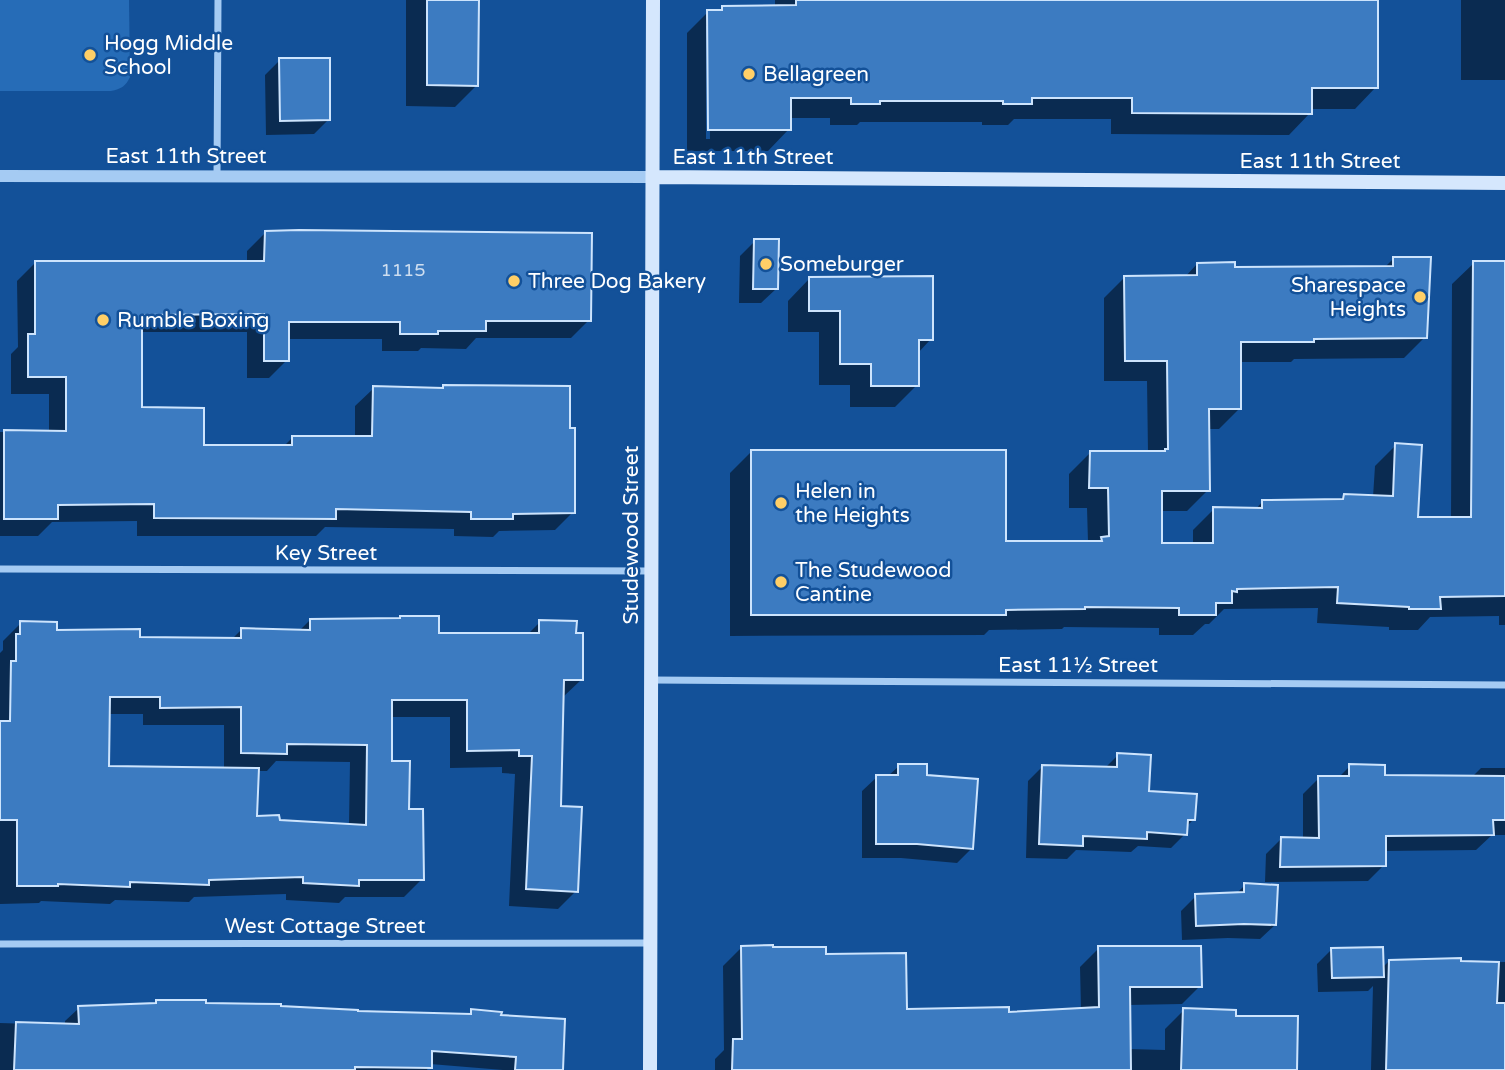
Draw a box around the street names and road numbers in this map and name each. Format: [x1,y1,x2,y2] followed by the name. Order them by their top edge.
[105,144,267,169] street label: East 11th Street
[672,145,834,170] street label: East 11th Street
[1239,149,1401,174] street label: East 11th Street
[619,445,644,625] street label: Studewood Street
[275,541,377,566] street label: Key Street
[998,653,1158,678] street label: East 11½ Street
[224,914,426,939] street label: West Cottage Street

